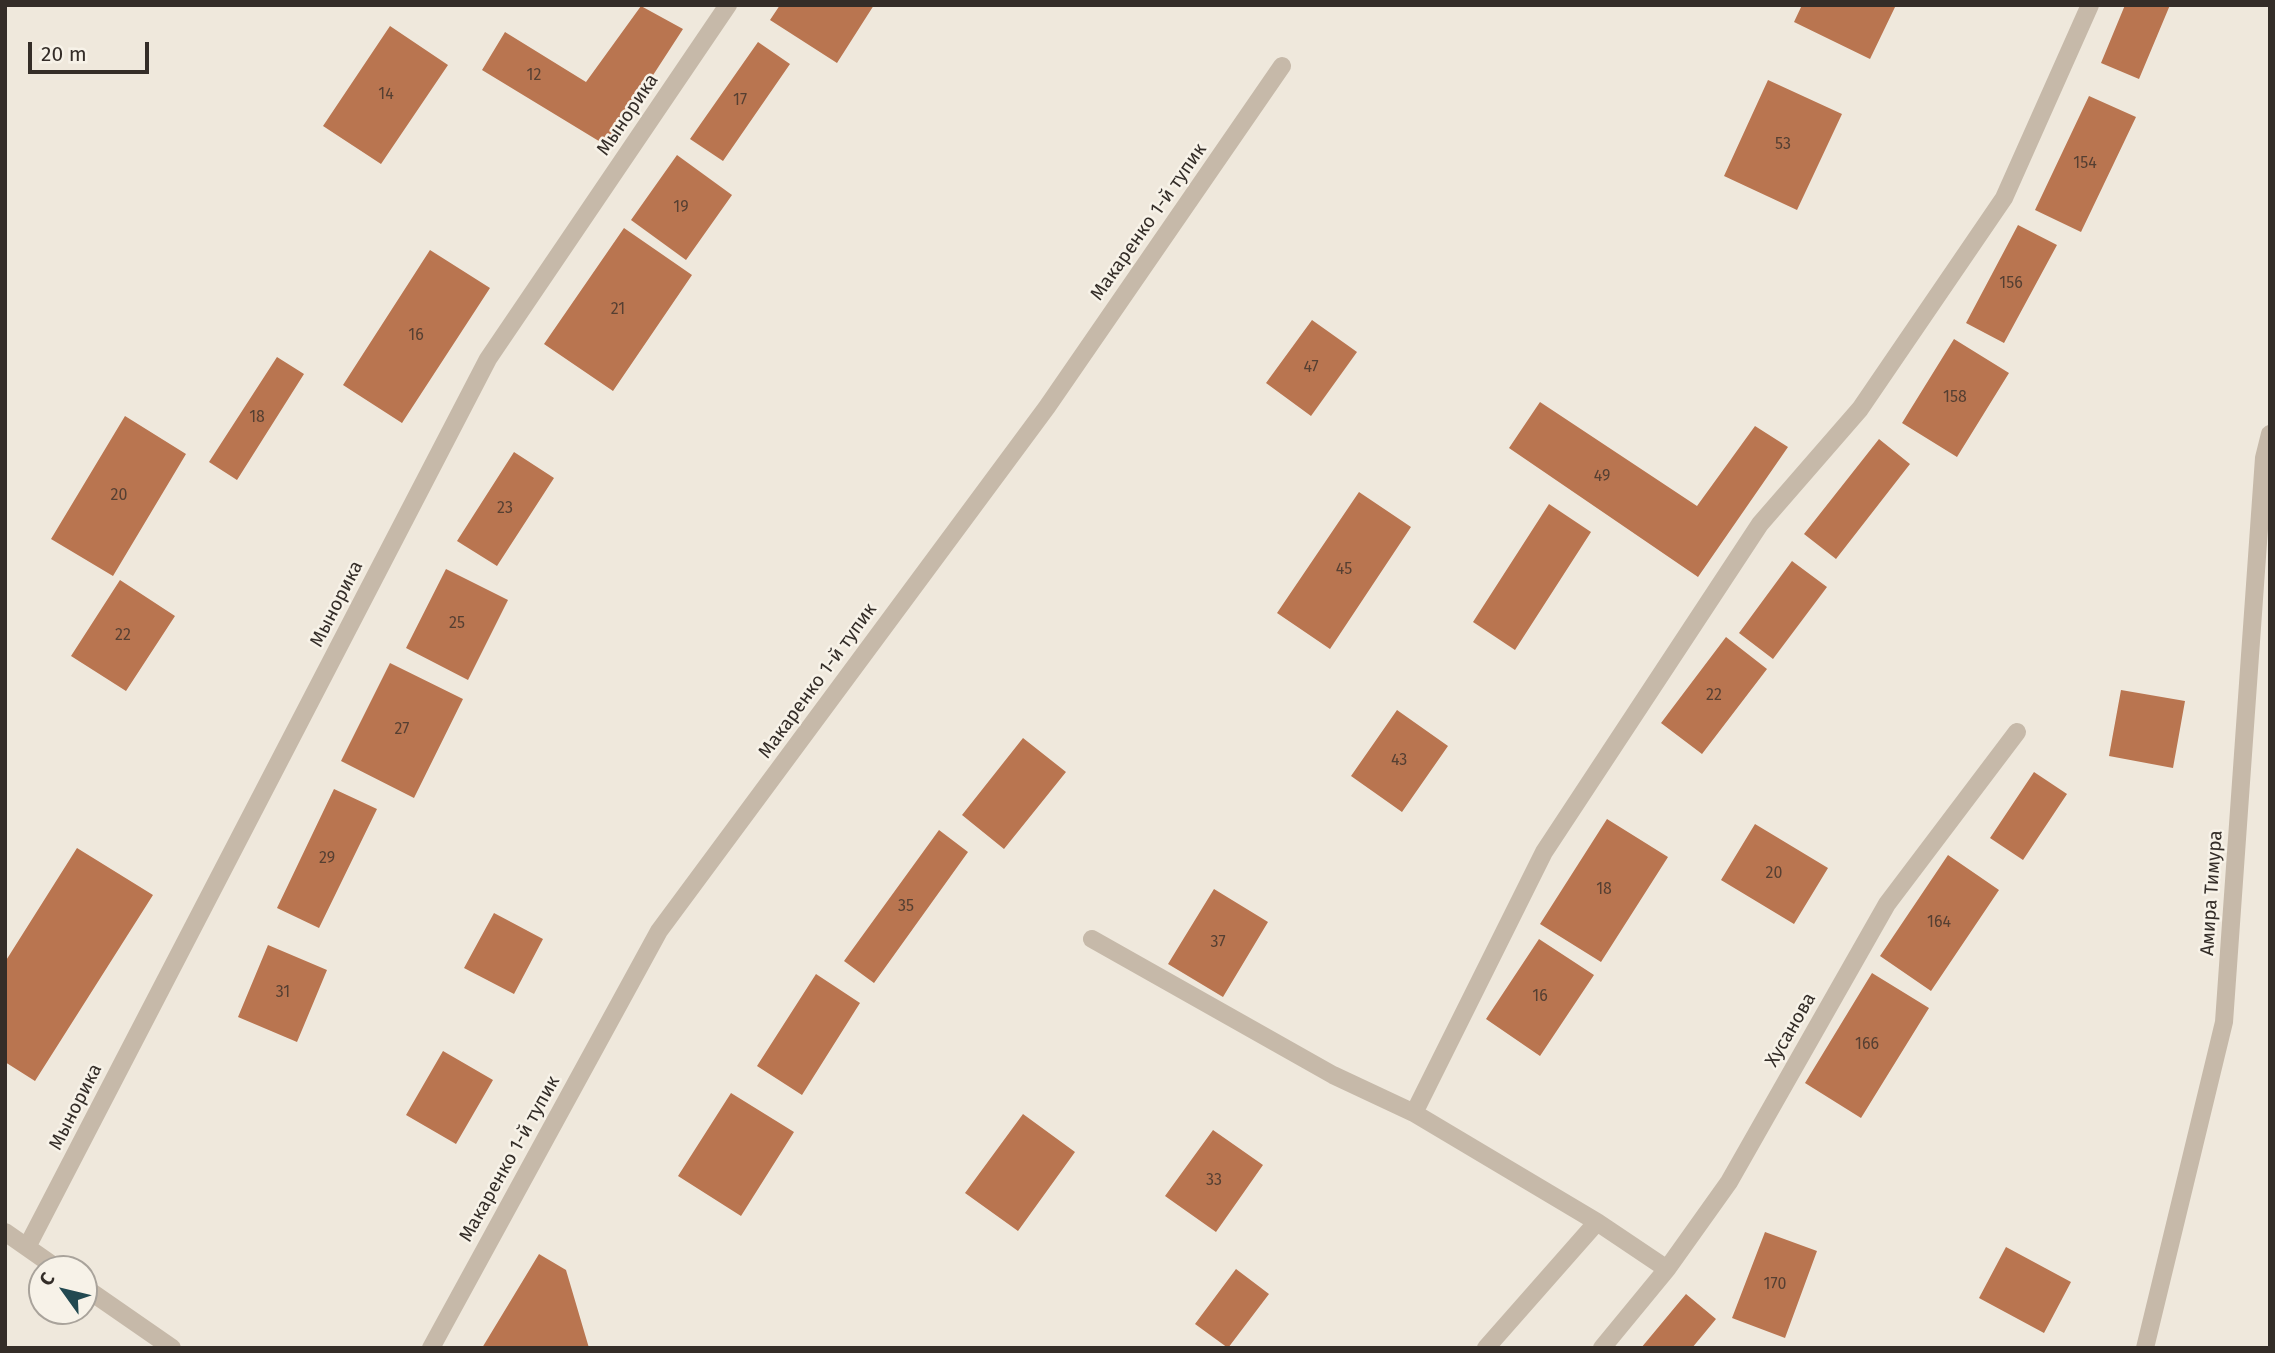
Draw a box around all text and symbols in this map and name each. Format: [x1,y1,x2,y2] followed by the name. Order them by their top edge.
[32,28,152,72] scale bar
[41,41,87,67] text: 20 m
[527,66,541,86] house number: 12
[592,70,664,160] street label: Мынорика
[378,85,394,105] house number: 14
[733,91,747,111] house number: 17
[1775,135,1791,155] house number: 53
[1086,139,1212,305] street label: Макаренко 1-й тупик
[2073,154,2097,174] house number: 154
[673,198,689,218] house number: 19
[1999,274,2023,294] house number: 156
[611,300,625,320] house number: 21
[408,326,424,346] house number: 16
[1303,358,1319,378] house number: 47
[1943,388,1967,408] house number: 158
[249,408,265,428] house number: 18
[1594,467,1610,487] house number: 49
[111,486,127,506] house number: 20
[497,499,513,519] house number: 23
[306,557,368,651] street label: Мынорика
[1336,560,1352,580] house number: 45
[754,599,882,763] street label: Макаренко 1-й тупик
[449,614,465,634] house number: 25
[115,626,131,646] house number: 22
[1706,686,1722,706] house number: 22
[395,720,409,740] house number: 27
[1391,751,1407,771] house number: 43
[2196,830,2228,956] street label: Амира Тимура
[319,849,335,869] house number: 29
[1766,864,1782,884] house number: 20
[1596,880,1612,900] house number: 18
[898,897,914,917] house number: 35
[1927,913,1951,933] house number: 164
[1210,933,1226,953] house number: 37
[276,983,290,1003] house number: 31
[1532,987,1548,1007] house number: 16
[1761,989,1821,1071] street label: Хусанова
[1855,1035,1879,1055] house number: 166
[45,1060,107,1154] street label: Мынорика
[455,1072,565,1246] street label: Макаренко 1-й тупик
[1206,1171,1222,1191] house number: 33
[28,1255,98,1325] north arrow
[34,1268,59,1290] text: С
[1764,1275,1786,1295] house number: 170

